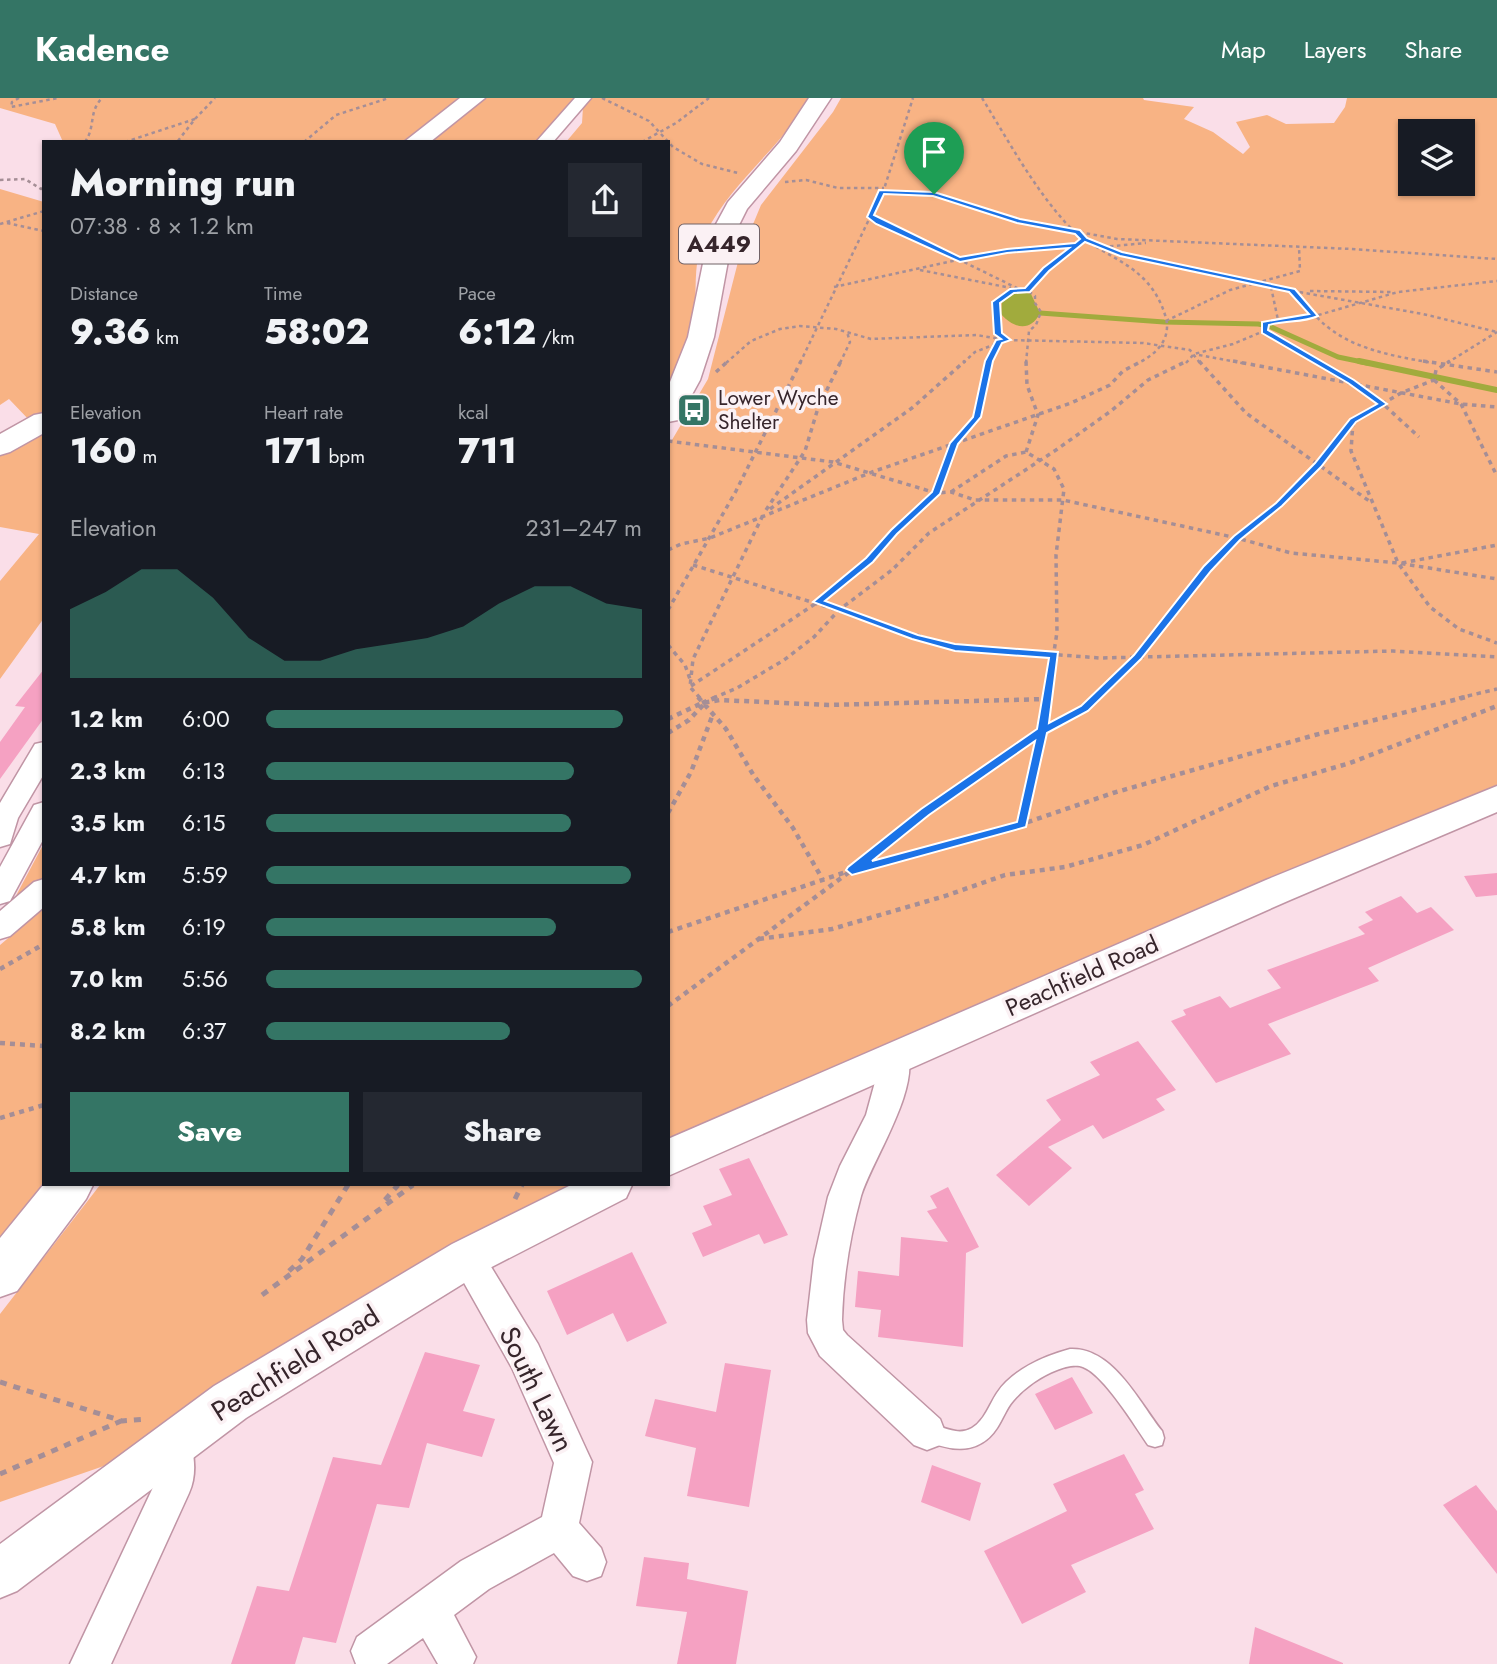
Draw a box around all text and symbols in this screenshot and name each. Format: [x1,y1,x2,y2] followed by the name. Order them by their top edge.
[35,26,169,73] text: Kadence
[1221,32,1266,67] text: Map
[1304,32,1366,67] text: Layers
[1404,32,1462,67] text: Share
[1398,119,1475,196] map controls
[1398,119,1475,196] button: layers
[904,122,964,194] pin
[915,133,953,171] icon: arrive
[70,155,296,210] text: Morning run
[568,163,642,237] button: share
[70,209,254,243] text: 07:38 · 8 × 1.2 km
[679,225,759,264] road number: A449
[70,280,138,307] text: Distance
[264,280,302,307] text: Time
[458,280,496,307] text: Pace
[70,307,150,357] text: 9.36
[264,307,369,357] text: 58:02
[458,307,536,357] text: 6:12
[150,324,179,351] text: km
[536,324,575,351] text: /km
[718,383,839,437] place label: Lower Wyche Shelter
[675,391,713,429] bus stop icon: Lower Wyche Shelter
[70,399,142,426] text: Elevation
[264,399,343,426] text: Heart rate
[458,399,489,426] text: kcal
[70,426,137,476] text: 160
[264,426,323,476] text: 171
[458,426,517,476] text: 711
[137,443,157,470] text: m
[323,443,365,470] text: bpm
[70,511,157,545] text: Elevation
[526,511,642,545] text: 231–247 m
[70,702,143,736] text: 1.2 km
[182,702,230,736] text: 6:00
[70,754,146,788] text: 2.3 km
[182,754,225,788] text: 6:13
[70,806,145,840] text: 3.5 km
[182,806,225,840] text: 6:15
[70,858,146,892] text: 4.7 km
[182,858,228,892] text: 5:59
[70,910,146,944] text: 5.8 km
[182,910,226,944] text: 6:19
[1000,926,1164,1025] street label: Peachfield Road
[70,962,143,996] text: 7.0 km
[182,962,228,996] text: 5:56
[70,1014,146,1048] text: 8.2 km
[182,1014,226,1048] text: 6:37
[70,1092,349,1172] button: Save
[363,1092,642,1172] button: Share
[203,1295,387,1432] street label: Peachfield Road
[489,1320,585,1459] street label: South Lawn

